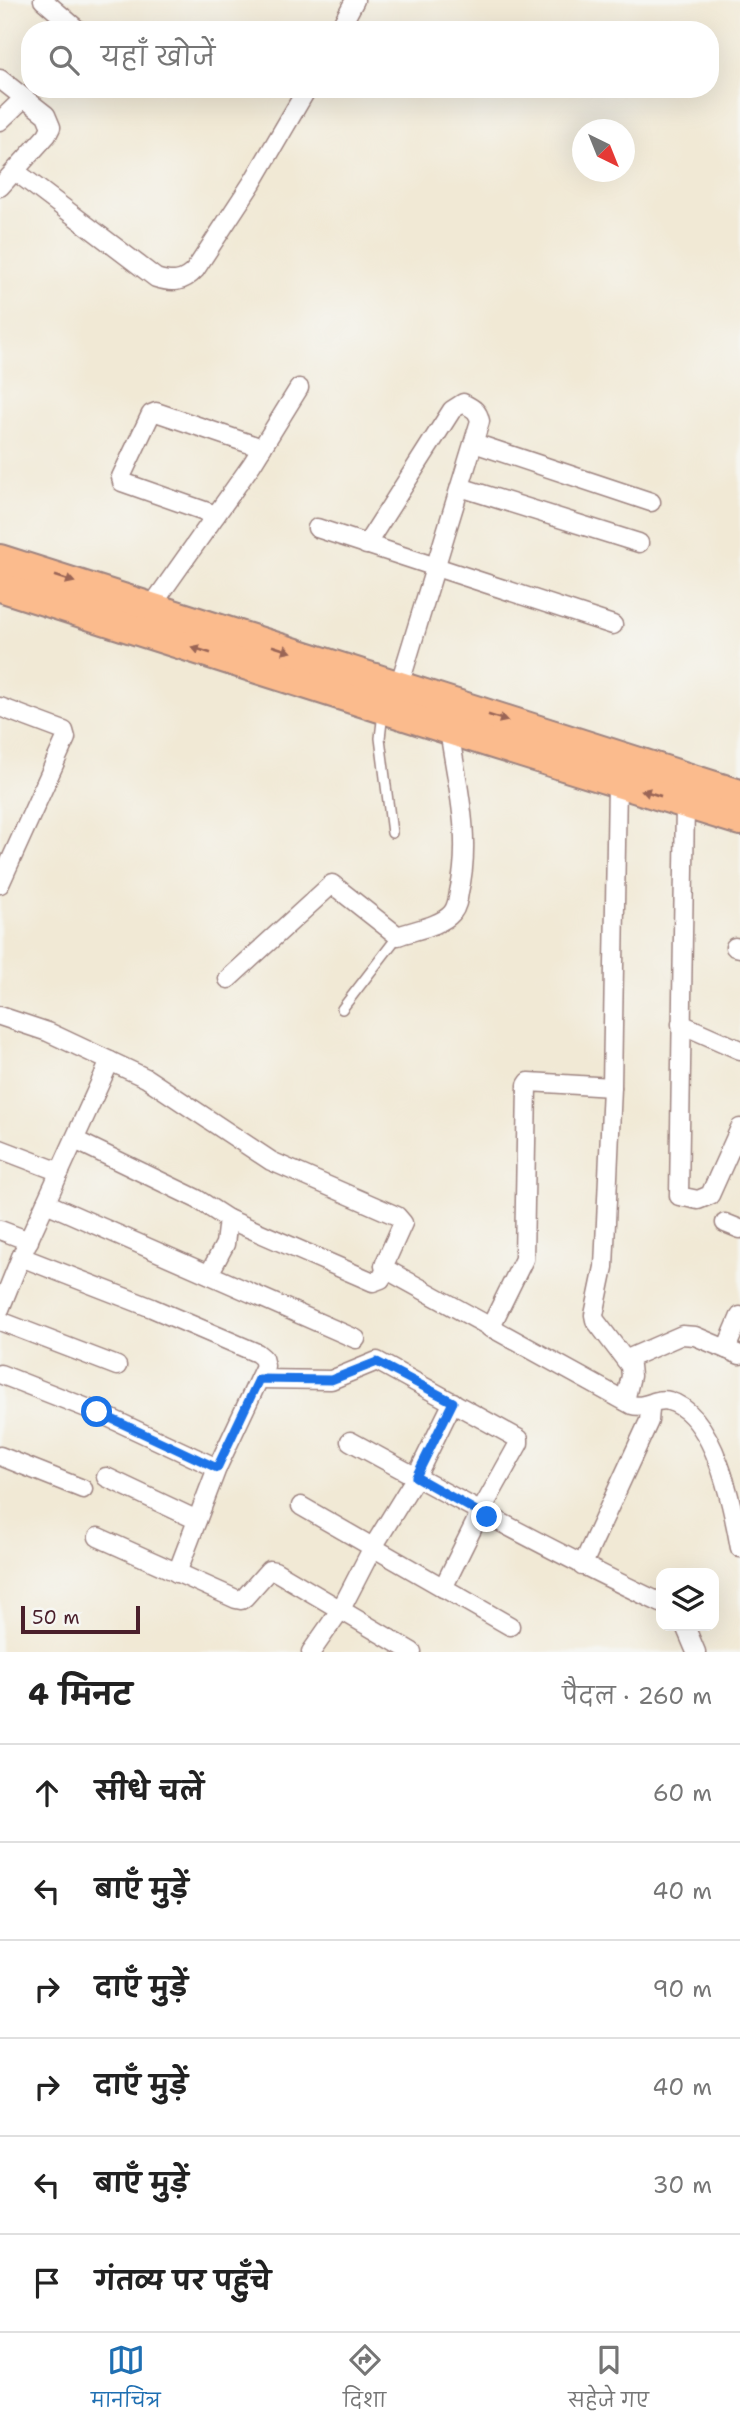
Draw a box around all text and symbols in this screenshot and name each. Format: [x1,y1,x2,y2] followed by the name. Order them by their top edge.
[21,21,719,98] search box
[101,39,215,74] text: यहाँ खोजें
[45,41,83,79] icon: search
[572,119,635,182] north arrow
[55,575,76,585] one-way arrow
[271,644,292,654] one-way arrow
[190,645,211,655] one-way arrow
[488,713,509,723] one-way arrow
[641,788,662,798] one-way arrow
[81,1396,112,1427] route start
[471,1501,502,1532] route end
[656,1568,719,1631] map controls
[656,1568,719,1631] button: layers
[21,1603,140,1635] scale bar
[32,1605,80,1630] text: 50 m
[28,1674,132,1715] text: 4 मिनट
[562,1681,712,1711] text: पैदल · 260 m
[95,1773,204,1808] text: सीधे चलें
[28,1774,66,1812] icon: ahead
[653,1778,712,1808] text: 60 m
[95,1871,189,1906] text: बाएँ मुड़ें
[28,1872,66,1910] icon: left
[652,1876,712,1906] text: 40 m
[95,1969,188,2004] text: दाएँ मुड़ें
[28,1970,66,2008] icon: right
[652,1974,712,2004] text: 90 m
[95,2067,188,2102] text: दाएँ मुड़ें
[28,2068,66,2106] icon: right
[652,2072,712,2102] text: 40 m
[95,2165,189,2200] text: बाएँ मुड़ें
[28,2166,66,2204] icon: left
[653,2170,712,2200] text: 30 m
[95,2263,271,2298] text: गंतव्य पर पहुँचे
[28,2264,66,2302] icon: arrive
[91,2341,161,2421] tab: मानचित्र
[343,2341,386,2421] tab: दिशा
[568,2341,649,2421] tab: सहेजे गए

